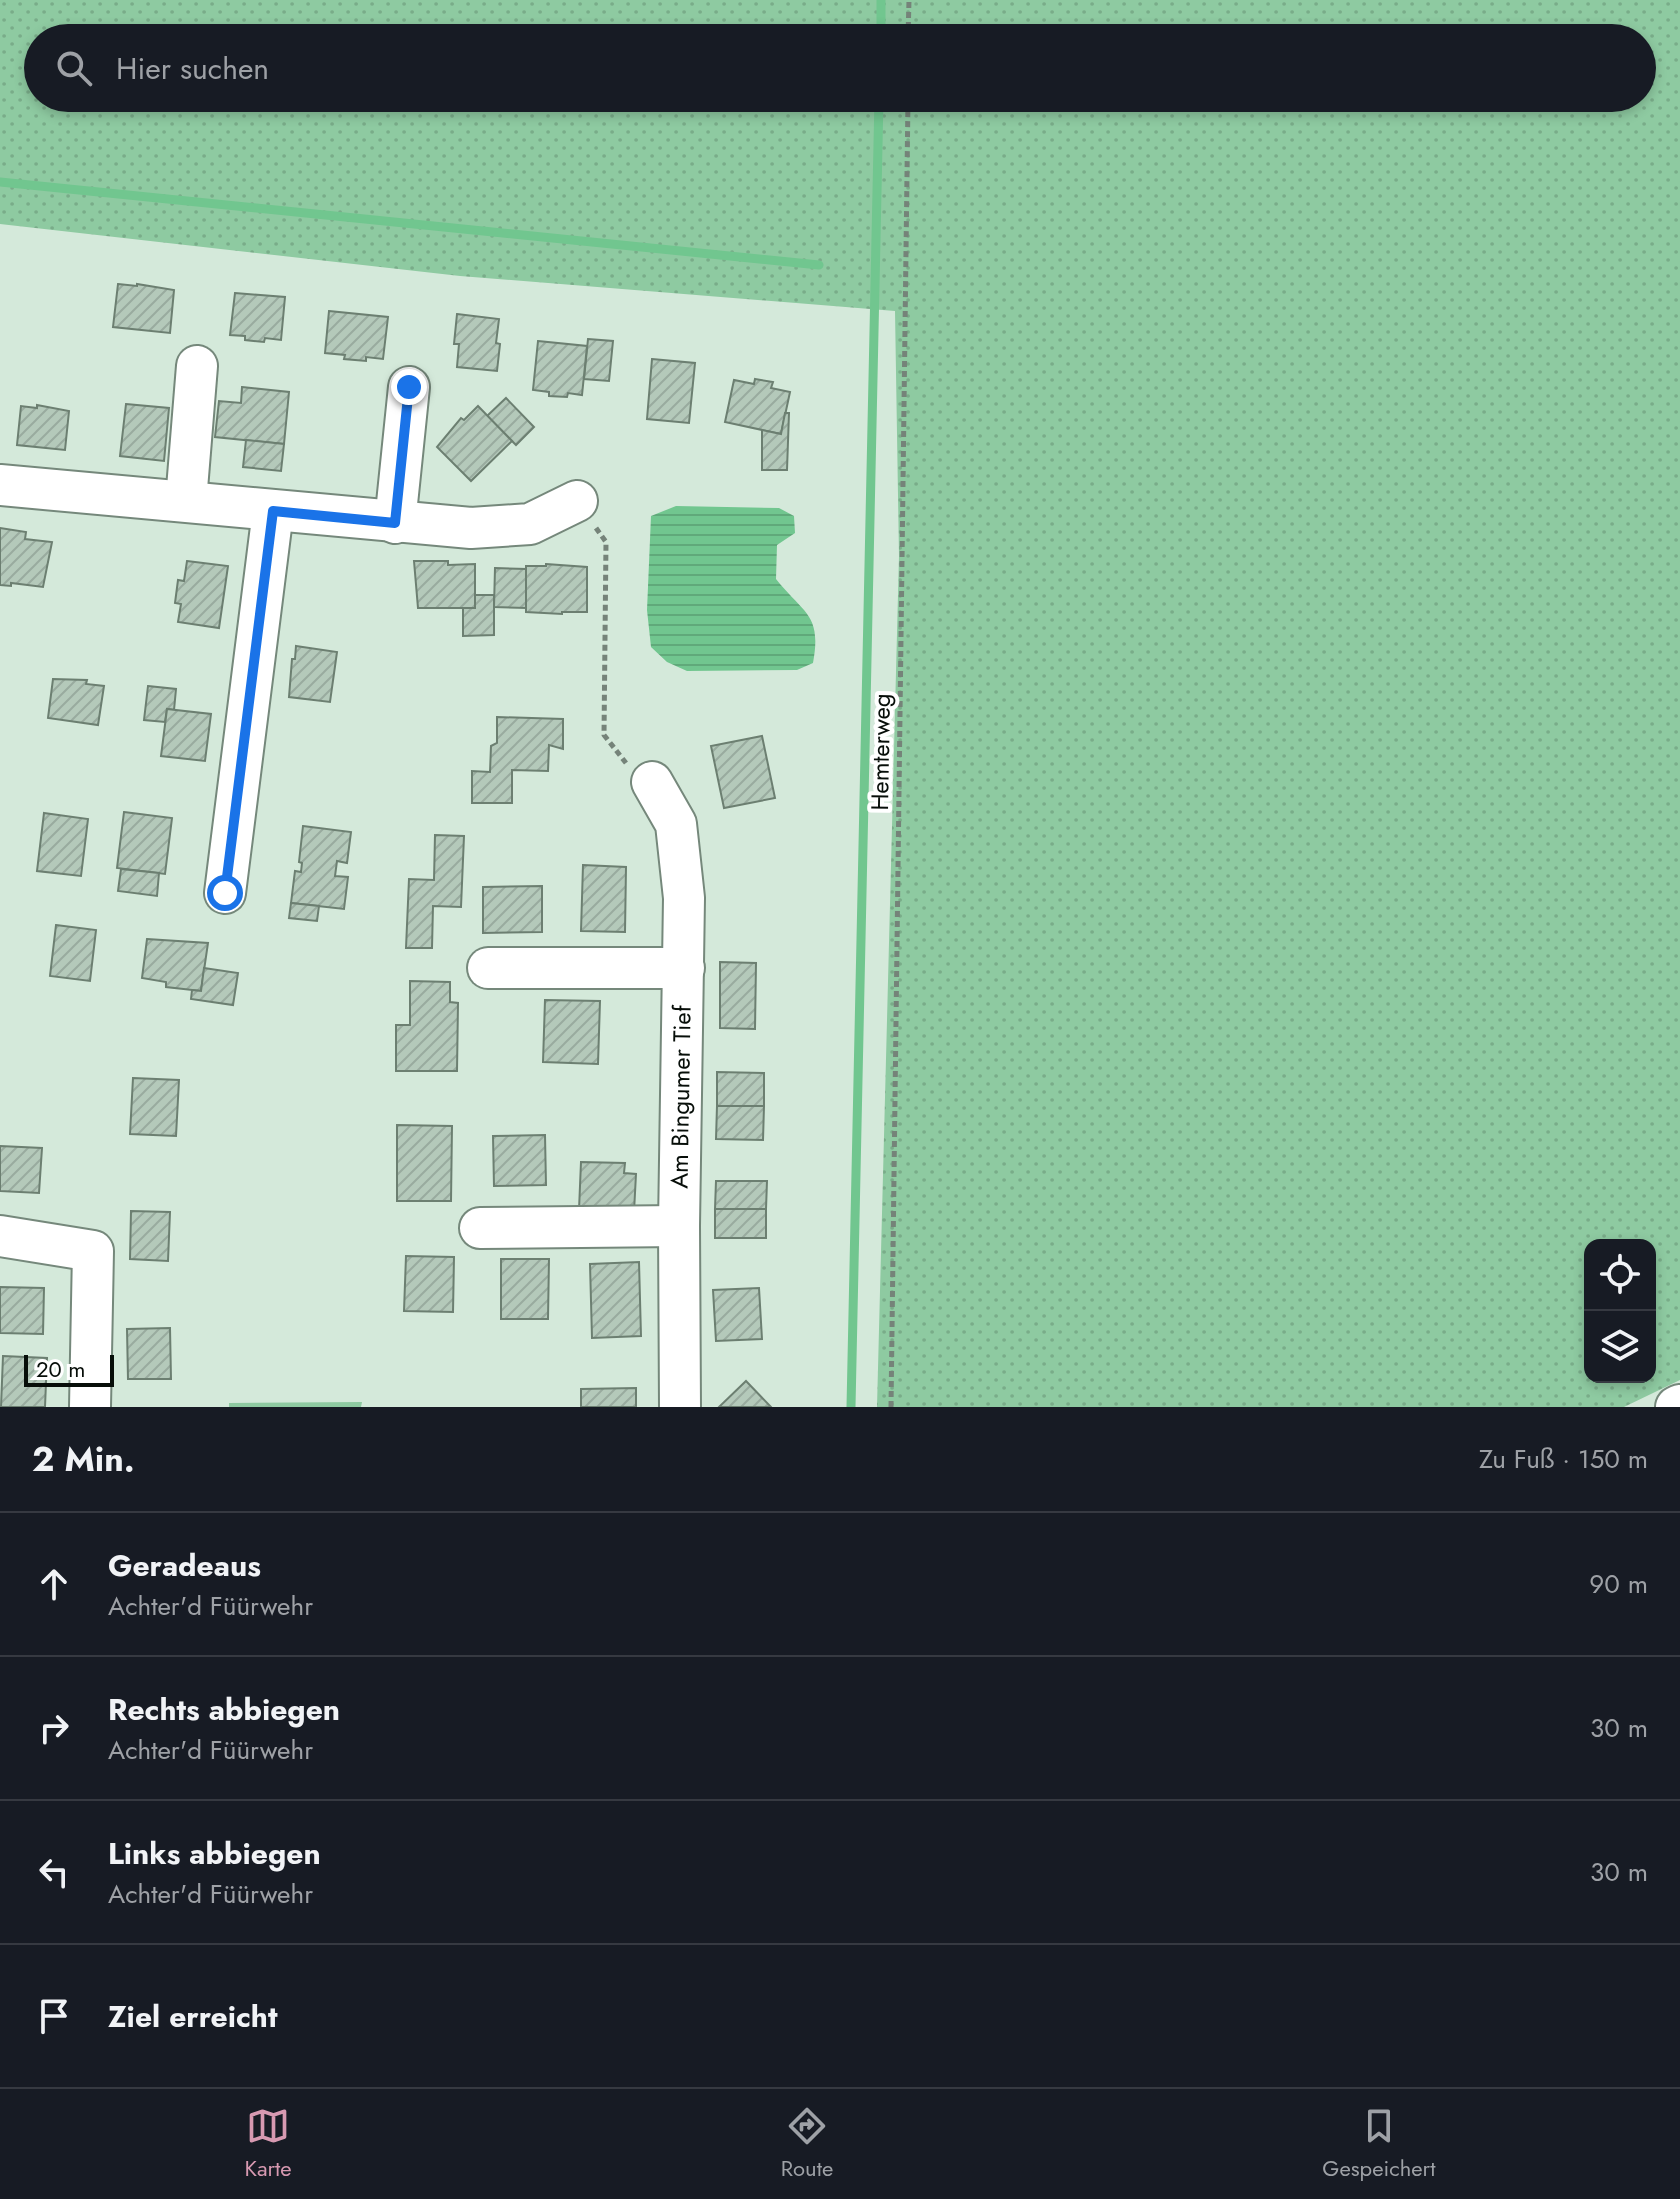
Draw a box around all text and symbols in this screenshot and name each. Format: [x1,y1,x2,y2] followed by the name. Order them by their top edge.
[24,24,1656,112] search box
[52,46,96,90] icon: search
[116,47,269,90] text: Hier suchen
[391,369,427,405] route end
[862,693,899,811] street label: Hemterweg
[207,875,243,911] route start
[661,1004,700,1189] street label: Am Bingumer Tief
[1584,1239,1656,1383] map controls
[1584,1239,1656,1311] button: locate
[1584,1311,1656,1383] button: layers
[24,1351,114,1387] scale bar
[36,1353,85,1385] text: 20 m
[32,1435,135,1484] text: 2 Min.
[1479,1440,1648,1478] text: Zu Fuß · 150 m
[108,1544,261,1587] text: Geradeaus
[32,1562,76,1606] icon: ahead
[1589,1565,1648,1603] text: 90 m
[108,1587,313,1625] text: Achter'd Füürwehr
[108,1688,340,1731] text: Rechts abbiegen
[32,1706,76,1750] icon: right
[1590,1709,1648,1747] text: 30 m
[108,1731,313,1769] text: Achter'd Füürwehr
[108,1832,321,1875] text: Links abbiegen
[32,1850,76,1894] icon: left
[1590,1853,1648,1891] text: 30 m
[108,1875,313,1913] text: Achter'd Füürwehr
[32,1994,76,2038] icon: arrive
[108,1995,277,2038] text: Ziel erreicht
[245,2104,292,2184] tab: Karte
[781,2104,833,2184] tab: Route
[1322,2104,1435,2184] tab: Gespeichert

